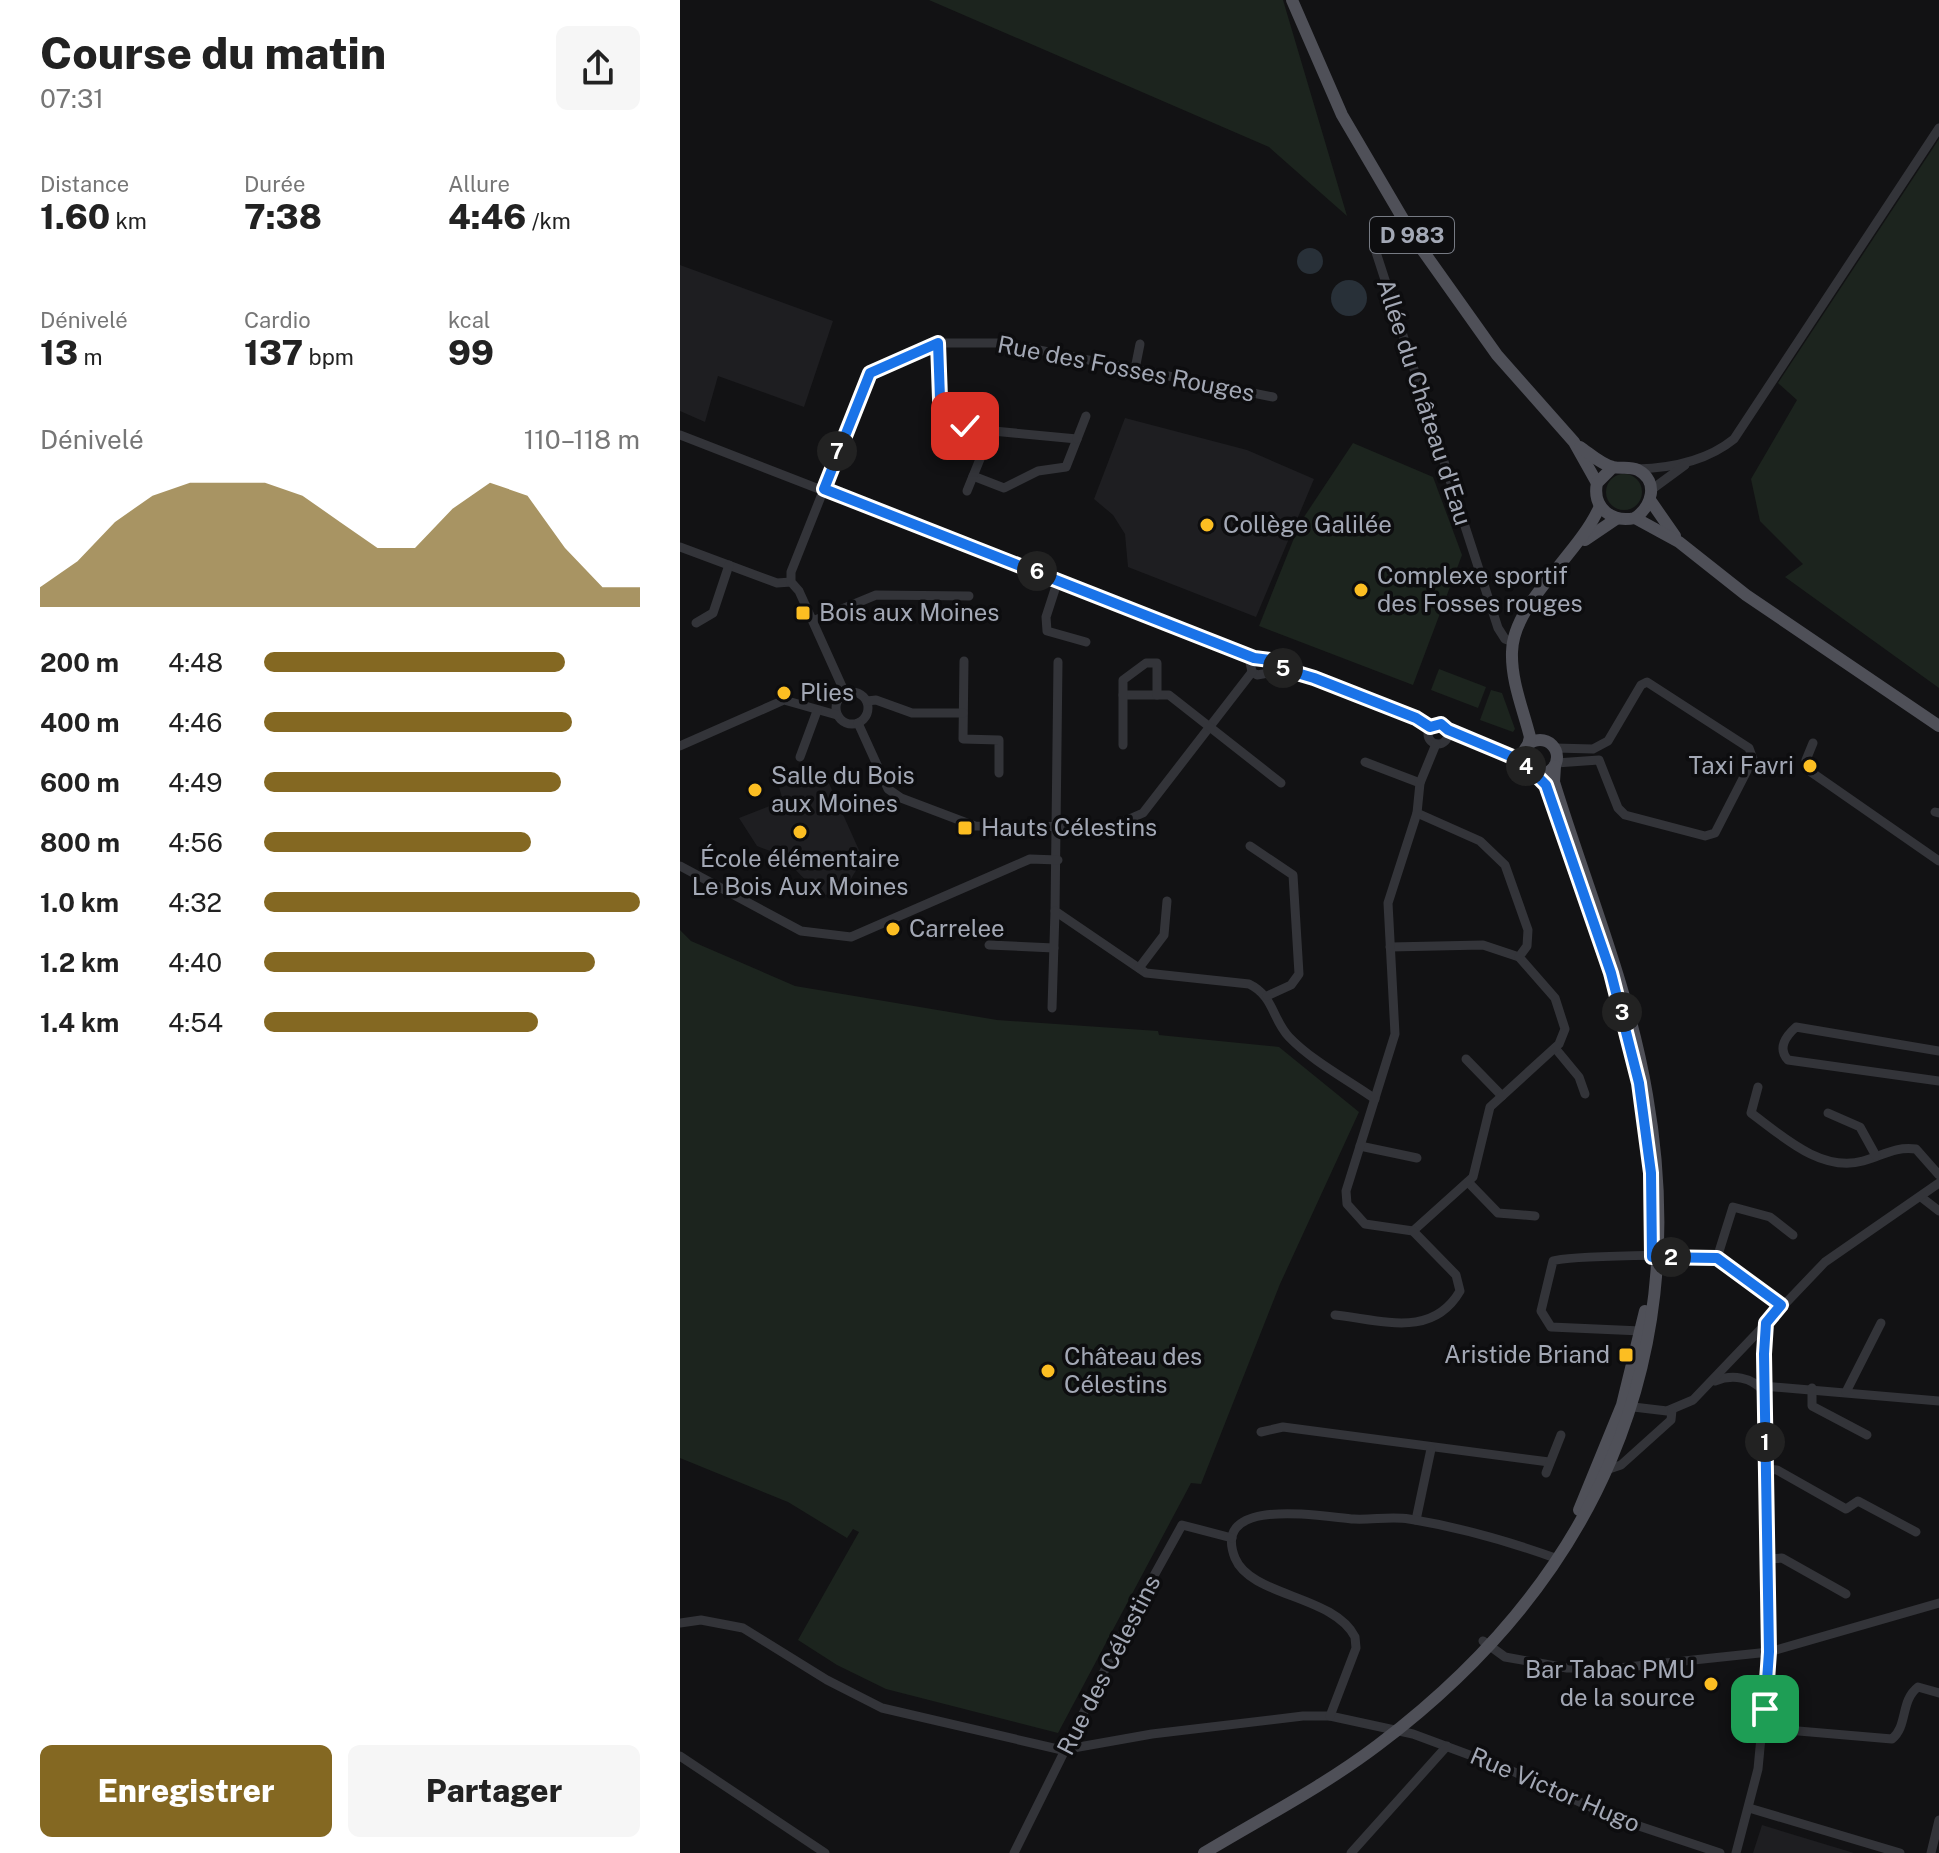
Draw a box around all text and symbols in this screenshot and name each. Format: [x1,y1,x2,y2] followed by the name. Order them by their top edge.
[556,26,640,110] button: share
[40,27,386,79] text: Course du matin
[40,83,104,114] text: 07:31
[40,171,129,197] text: Distance
[244,171,306,197] text: Durée
[448,171,510,197] text: Allure
[40,197,110,237] text: 1.60
[244,197,322,237] text: 7:38
[448,197,526,237] text: 4:46
[110,208,147,234] text: km
[526,208,571,234] text: /km
[1370,217,1454,253] road number: D 983
[1372,275,1478,528] street label: Allée du Château d'Eau
[40,307,128,333] text: Dénivelé
[244,307,311,333] text: Cardio
[448,307,490,333] text: kcal
[995,329,1257,407] street label: Rue des Fosses Rouges
[40,333,78,373] text: 13
[244,333,303,373] text: 137
[448,333,494,373] text: 99
[78,344,102,370] text: m
[303,344,354,370] text: bpm
[931,392,999,460] pin
[943,404,987,448] icon: check
[40,424,144,455] text: Dénivelé
[524,424,640,455] text: 110–118 m
[817,431,857,471] pin: 7
[830,438,844,464] text: 7
[1223,510,1392,538] place label: Collège Galilée
[1198,516,1216,534] marker: Collège Galilée
[1017,551,1057,591] pin: 6
[1030,558,1044,584] text: 6
[1377,561,1583,617] place label: Complexe sportif des Fosses rouges
[1352,581,1370,599] marker: Complexe sportif des Fosses rouges
[819,598,999,626] place label: Bois aux Moines
[794,604,812,622] marker: Bois aux Moines
[40,647,119,678] text: 200 m
[168,647,223,678] text: 4:48
[1263,648,1303,688] pin: 5
[1276,655,1290,681] text: 5
[800,678,854,706] place label: Plies
[775,684,793,702] marker: Plies
[40,707,120,738] text: 400 m
[168,707,223,738] text: 4:46
[1506,746,1546,786] pin: 4
[1689,751,1794,779] place label: Taxi Favri
[1519,753,1533,779] text: 4
[1801,757,1819,775] marker: Taxi Favri
[771,761,915,817] place label: Salle du Bois aux Moines
[40,767,120,798] text: 600 m
[168,767,223,798] text: 4:49
[746,781,764,799] marker: Salle du Bois aux Moines
[981,813,1157,841] place label: Hauts Célestins
[956,819,974,837] marker: Hauts Célestins
[791,823,809,841] marker: École élémentaire Le Bois Aux Moines
[40,827,120,858] text: 800 m
[168,827,223,858] text: 4:56
[692,844,908,900] place label: École élémentaire Le Bois Aux Moines
[40,887,119,918] text: 1.0 km
[168,887,222,918] text: 4:32
[909,914,1005,942] place label: Carrelee
[884,920,902,938] marker: Carrelee
[40,947,119,978] text: 1.2 km
[168,947,222,978] text: 4:40
[1602,992,1642,1032] pin: 3
[1615,999,1629,1025] text: 3
[40,1007,119,1038] text: 1.4 km
[168,1007,223,1038] text: 4:54
[1651,1237,1691,1277] pin: 2
[1664,1244,1678,1270] text: 2
[1444,1340,1610,1368] place label: Aristide Briand
[1064,1342,1202,1398] place label: Château des Célestins
[1617,1346,1635,1364] marker: Aristide Briand
[1039,1362,1057,1380] marker: Château des Célestins
[1745,1422,1785,1462] pin: 1
[1760,1429,1770,1455] text: 1
[1051,1570,1166,1759] street label: Rue des Célestins
[1525,1655,1695,1711] place label: Bar Tabac PMU de la source
[1702,1675,1720,1693] marker: Bar Tabac PMU de la source
[1731,1675,1799,1743] pin
[1743,1687,1787,1731] icon: arrive
[1466,1741,1644,1837] street label: Rue Victor Hugo
[40,1745,332,1837] button: Enregistrer
[348,1745,640,1837] button: Partager

